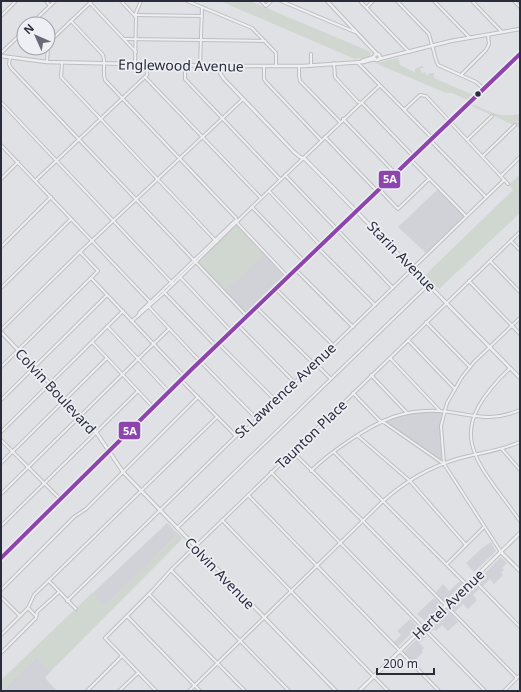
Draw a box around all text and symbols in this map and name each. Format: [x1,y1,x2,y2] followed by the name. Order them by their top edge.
[16,16,56,56] north arrow
[20,20,37,37] text: N
[118,54,244,76] street label: Englewood Avenue
[473,89,483,99] unlabelled marker
[378,170,401,189] line badge: 5A
[383,171,397,186] text: 5A
[363,217,441,296] street label: Starin Avenue
[230,338,340,442] street label: St Lawrence Avenue
[11,344,101,438] street label: Colvin Boulevard
[271,395,351,473] street label: Taunton Place
[118,421,141,440] line badge: 5A
[123,423,137,438] text: 5A
[181,533,259,613] street label: Colvin Avenue
[408,565,488,643] street label: Hertel Avenue
[377,650,434,676] scale bar
[383,655,418,672] text: 200 m

